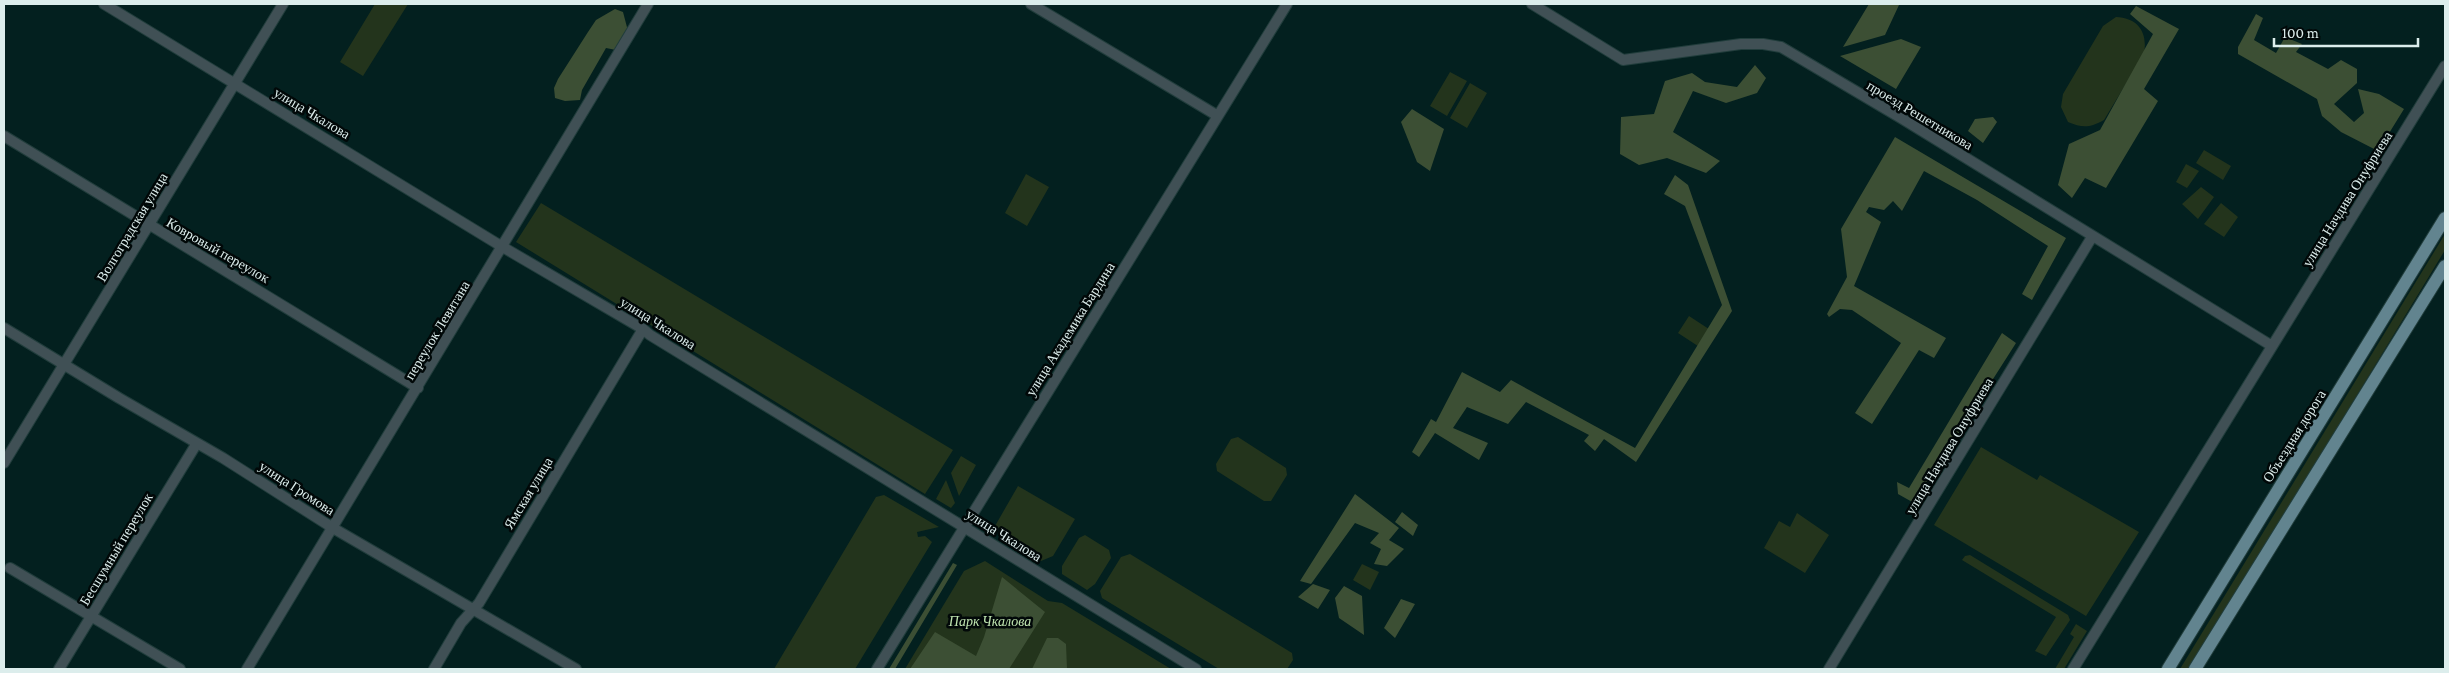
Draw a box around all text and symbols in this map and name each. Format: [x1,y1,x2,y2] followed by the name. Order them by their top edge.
[2274,15,2418,47] scale bar
[2282,25,2319,41] text: 100 m
[1864,77,1977,153] street label: проезд Решетникова
[271,84,354,142] street label: улица Чкалова
[2299,128,2396,270] street label: улица Начдива Онуфриева
[93,169,171,284] street label: Волгоградская улица
[164,214,272,286] street label: Ковровый переулок
[1022,259,1118,399] street label: улица Академика Бардина
[401,277,473,382] street label: переулок Левитана
[617,293,699,353] street label: улица Чкалова
[1902,374,1997,517] street label: улица Начдива Онуфриева
[2259,386,2329,485] street label: Объездная дорога
[500,454,556,532] street label: Ямская улица
[256,458,338,519] street label: улица Громова
[76,490,156,608] street label: Бесшумный переулок
[963,505,1045,565] street label: улица Чкалова
[948,613,1031,629] park label: Парк Чкалова

